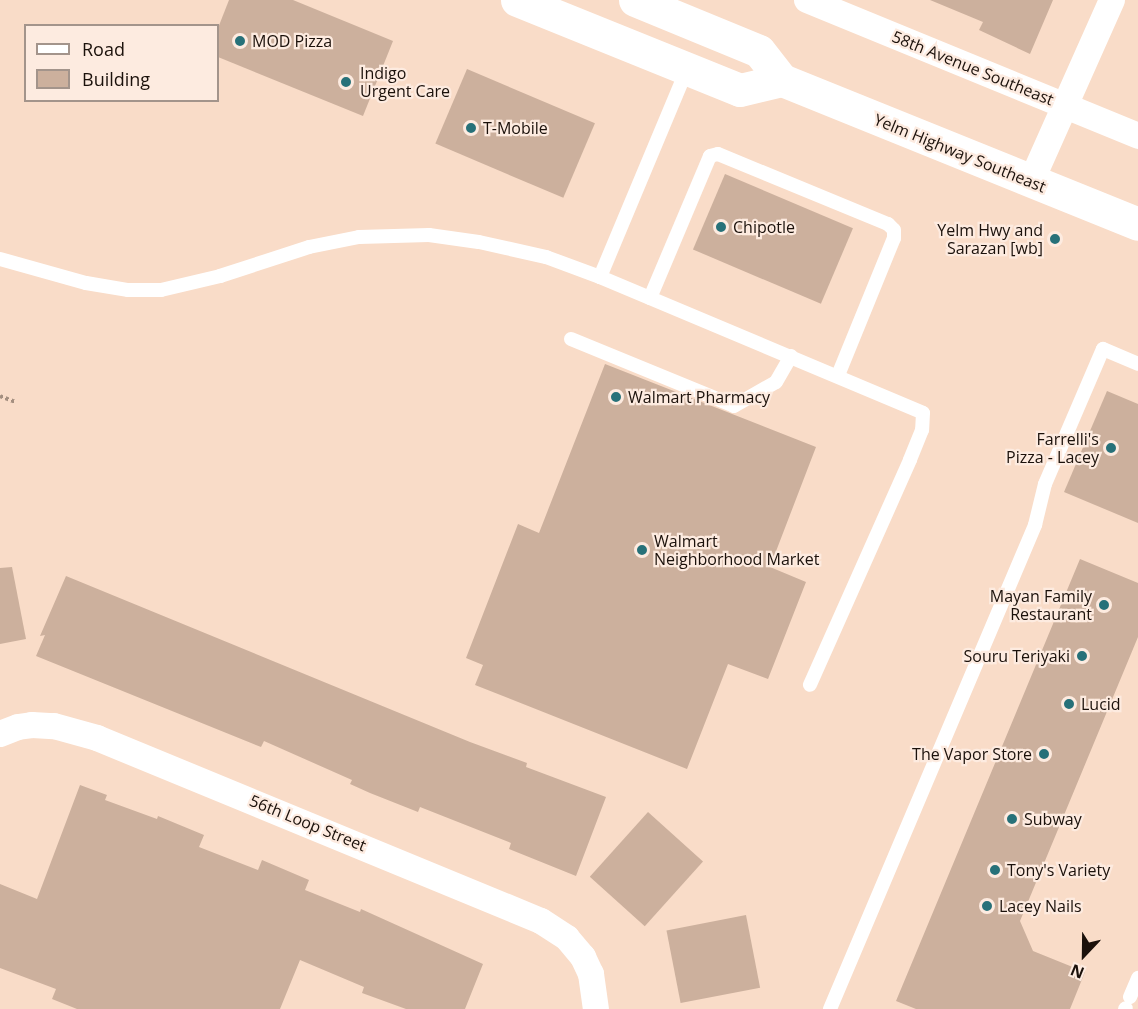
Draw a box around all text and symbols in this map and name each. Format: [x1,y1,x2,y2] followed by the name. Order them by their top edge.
[24,24,219,102] legend
[889,27,1057,109] street label: 58th Avenue Southeast
[252,31,332,51] place label: MOD Pizza
[233,34,247,48] marker: MOD Pizza
[82,37,125,61] text: Road
[360,63,450,101] place label: Indigo Urgent Care
[82,67,150,91] text: Building
[337,73,355,91] marker: Indigo Urgent Care
[871,110,1049,196] street label: Yelm Highway Southeast
[483,118,548,138] place label: T-Mobile
[464,121,478,135] marker: T-Mobile
[733,217,795,237] place label: Chipotle
[714,220,728,234] marker: Chipotle
[937,220,1043,258] place label: Yelm Hwy and Sarazan [wb]
[1048,232,1062,246] marker: Yelm Hwy and Sarazan [wb]
[628,387,770,407] place label: Walmart Pharmacy
[609,390,623,404] marker: Walmart Pharmacy
[1006,429,1099,467] place label: Farrelli's Pizza - Lacey
[1104,441,1118,455] marker: Farrelli's Pizza - Lacey
[654,531,819,569] place label: Walmart Neighborhood Market
[635,543,649,557] marker: Walmart Neighborhood Market
[990,586,1092,624] place label: Mayan Family Restaurant
[1097,598,1111,612] marker: Mayan Family Restaurant
[964,646,1070,666] place label: Souru Teriyaki
[1075,649,1089,663] marker: Souru Teriyaki
[1081,694,1121,714] place label: Lucid
[1062,697,1076,711] marker: Lucid
[912,744,1032,764] place label: The Vapor Store
[1037,747,1051,761] marker: The Vapor Store
[247,791,369,855] street label: 56th Loop Street
[1024,809,1082,829] place label: Subway
[1005,812,1019,826] marker: Subway
[1007,860,1110,880] place label: Tony's Variety
[988,863,1002,877] marker: Tony's Variety
[999,896,1082,916] place label: Lacey Nails
[980,899,994,913] marker: Lacey Nails
[1054,925,1114,985] north arrow
[1067,959,1087,984] text: N

